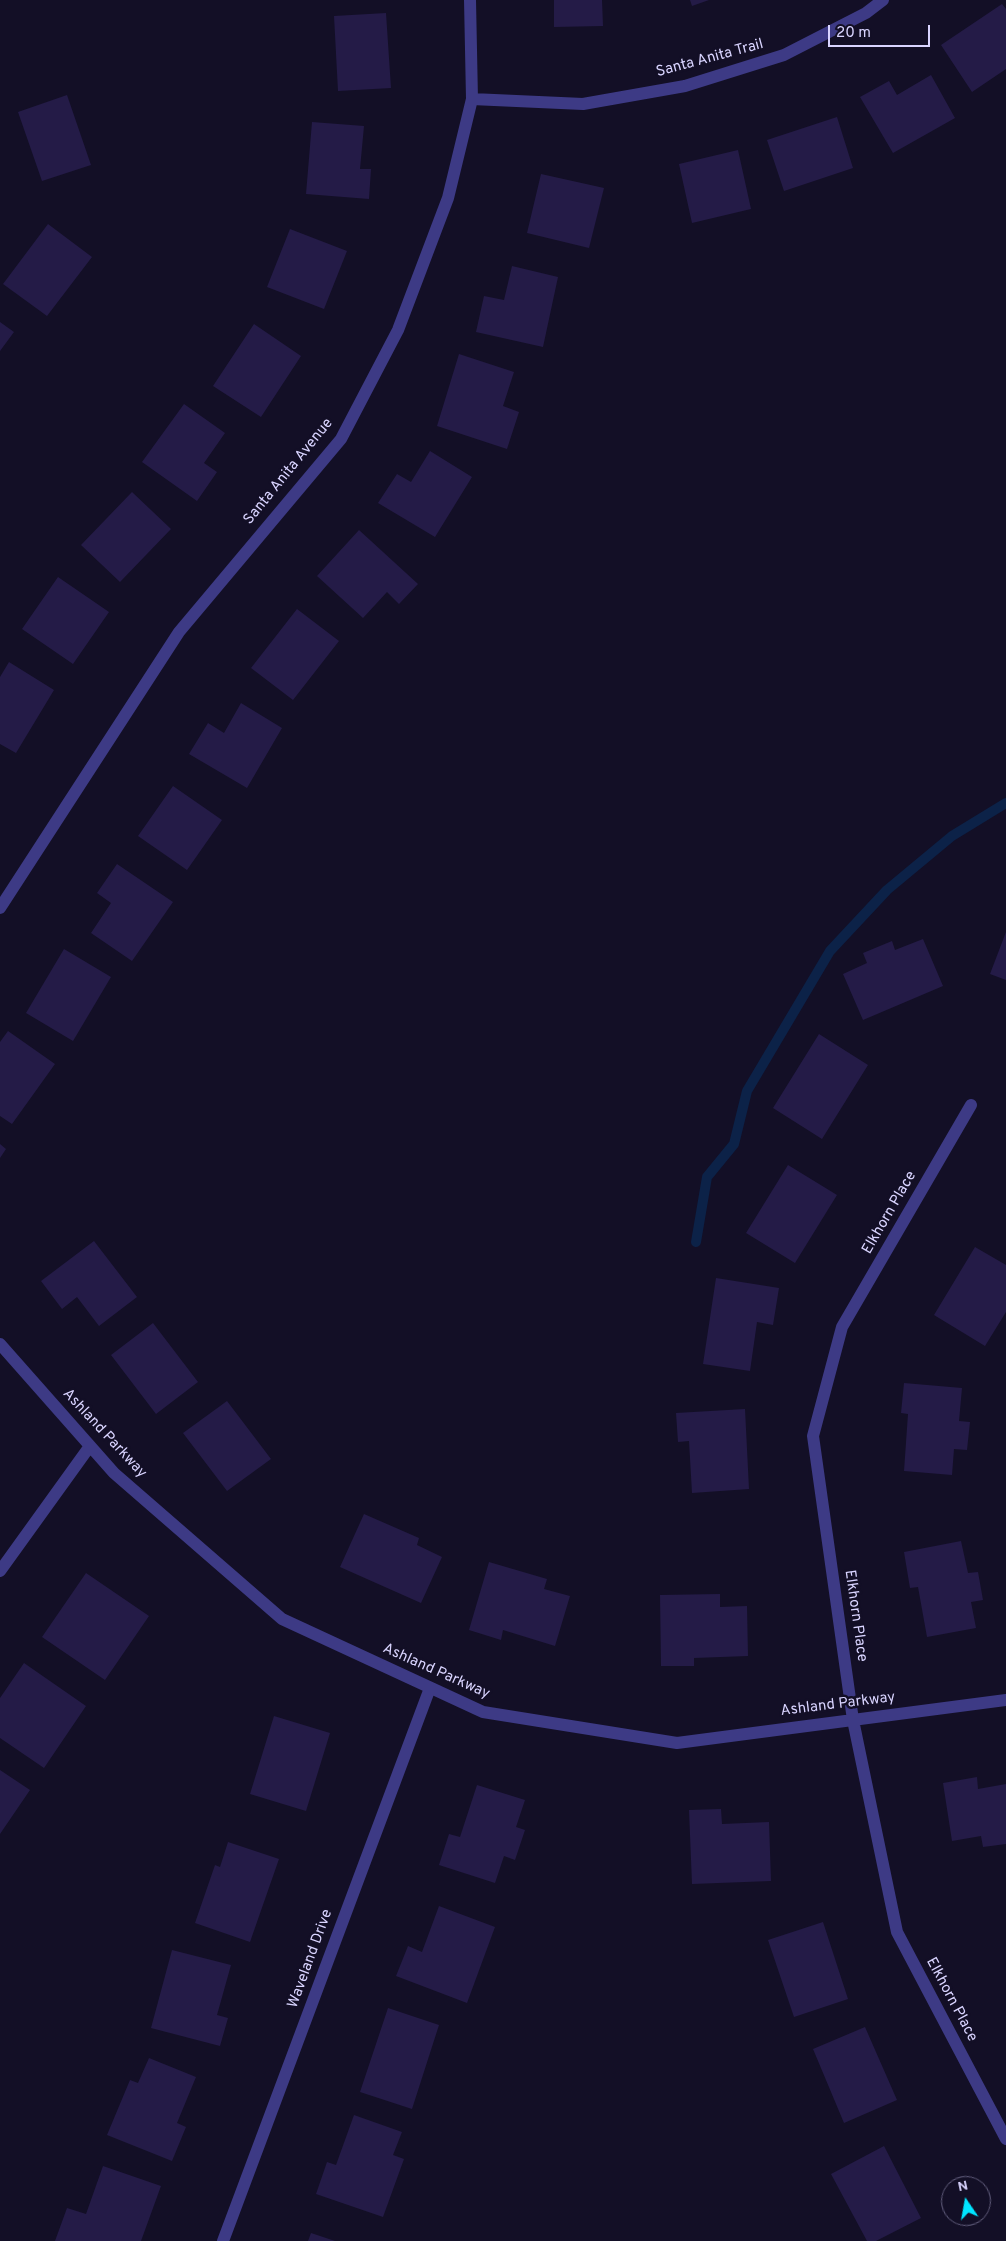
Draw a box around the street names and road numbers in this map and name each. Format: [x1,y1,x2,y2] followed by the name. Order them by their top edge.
[654,36,766,82] street label: Santa Anita Trail
[241,415,337,529] street label: Santa Anita Avenue
[859,1168,921,1258] street label: Elkhorn Place
[58,1386,150,1482] street label: Ashland Parkway
[840,1569,870,1663] street label: Elkhorn Place
[380,1640,492,1704] street label: Ashland Parkway
[780,1689,896,1721] street label: Ashland Parkway
[285,1907,337,2011] street label: Waveland Drive
[921,1955,981,2045] street label: Elkhorn Place

